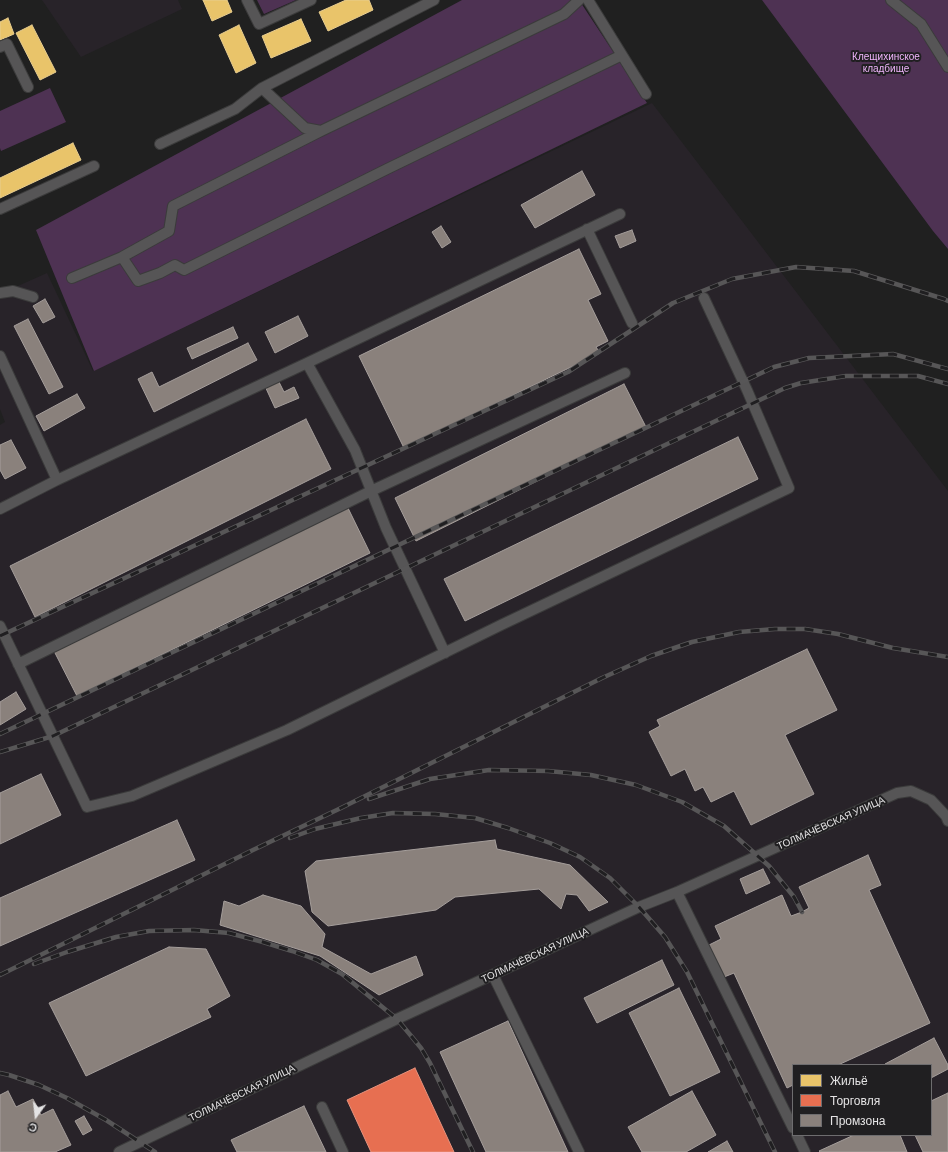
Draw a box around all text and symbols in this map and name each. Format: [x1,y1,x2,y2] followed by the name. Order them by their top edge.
[852,51,920,74] park label: Клещихинское кладбище
[775,794,887,852] street label: ТОЛМАЧЁВСКАЯ УЛИЦА
[480,925,590,985] street label: ТОЛМАЧЁВСКАЯ УЛИЦА
[187,1062,297,1124] street label: ТОЛМАЧЁВСКАЯ УЛИЦА
[792,1064,932,1136] legend
[830,1073,868,1087] text: Жильё
[830,1093,880,1107] text: Торговля
[16,1096,56,1136] north arrow
[830,1113,885,1127] text: Промзона
[27,1121,38,1135] text: С

